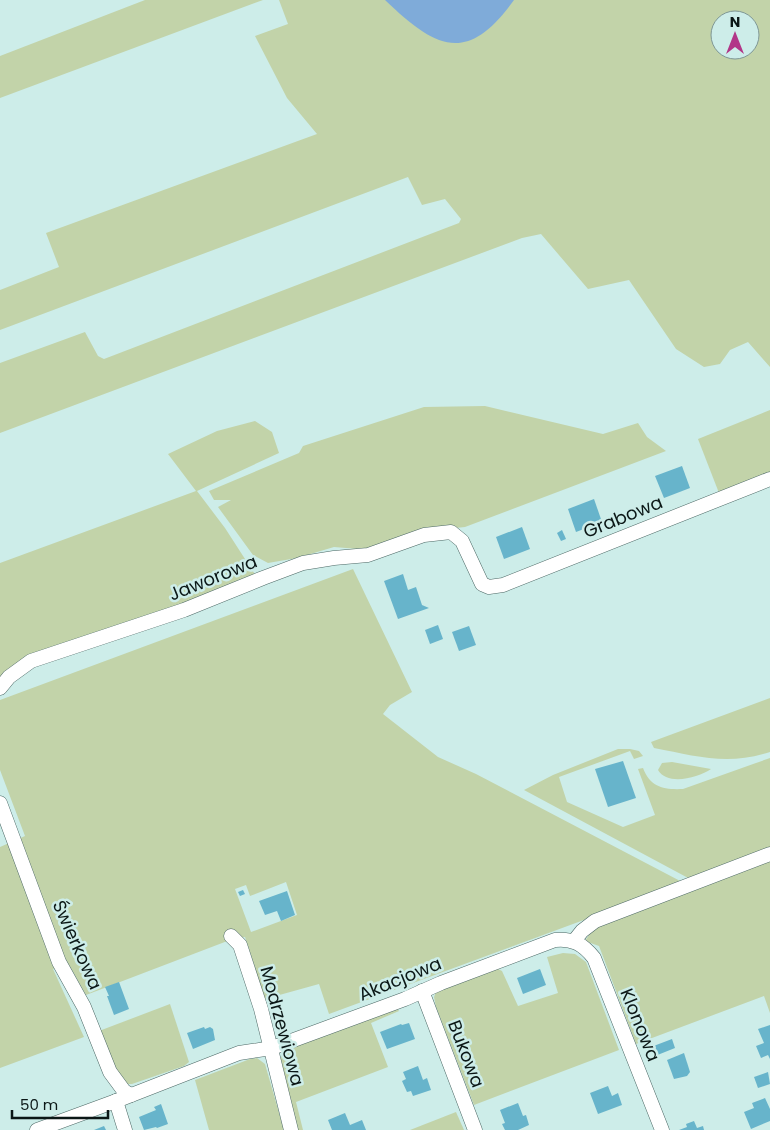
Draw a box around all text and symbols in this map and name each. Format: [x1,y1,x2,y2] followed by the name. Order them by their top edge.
[710,10,760,60] north arrow
[730,12,740,32] text: N
[579,489,666,544] street label: Grabowa
[165,548,261,607] street label: Jaworowa
[47,896,108,993] street label: Świerkowa
[355,951,445,1007] street label: Akacjowa
[255,963,310,1088] street label: Modrzewiowa
[615,985,666,1065] street label: Klonowa
[442,1017,491,1091] street label: Bukowa
[12,1088,109,1120] scale bar
[20,1094,58,1115] text: 50 m

